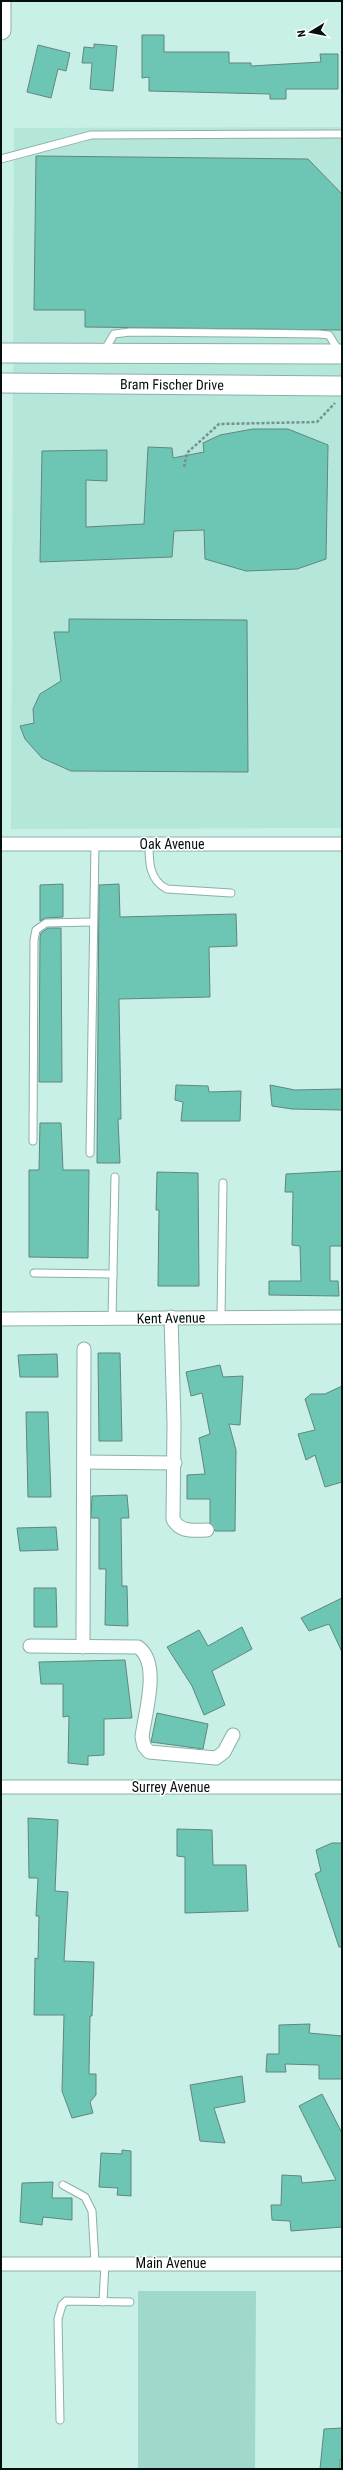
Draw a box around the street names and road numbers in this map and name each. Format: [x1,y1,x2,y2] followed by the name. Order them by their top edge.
[120,376,224,393] street label: Bram Fischer Drive
[140,836,205,852] street label: Oak Avenue
[137,1309,206,1327] street label: Kent Avenue
[132,1779,211,1795] street label: Surrey Avenue
[136,2255,207,2271] street label: Main Avenue

